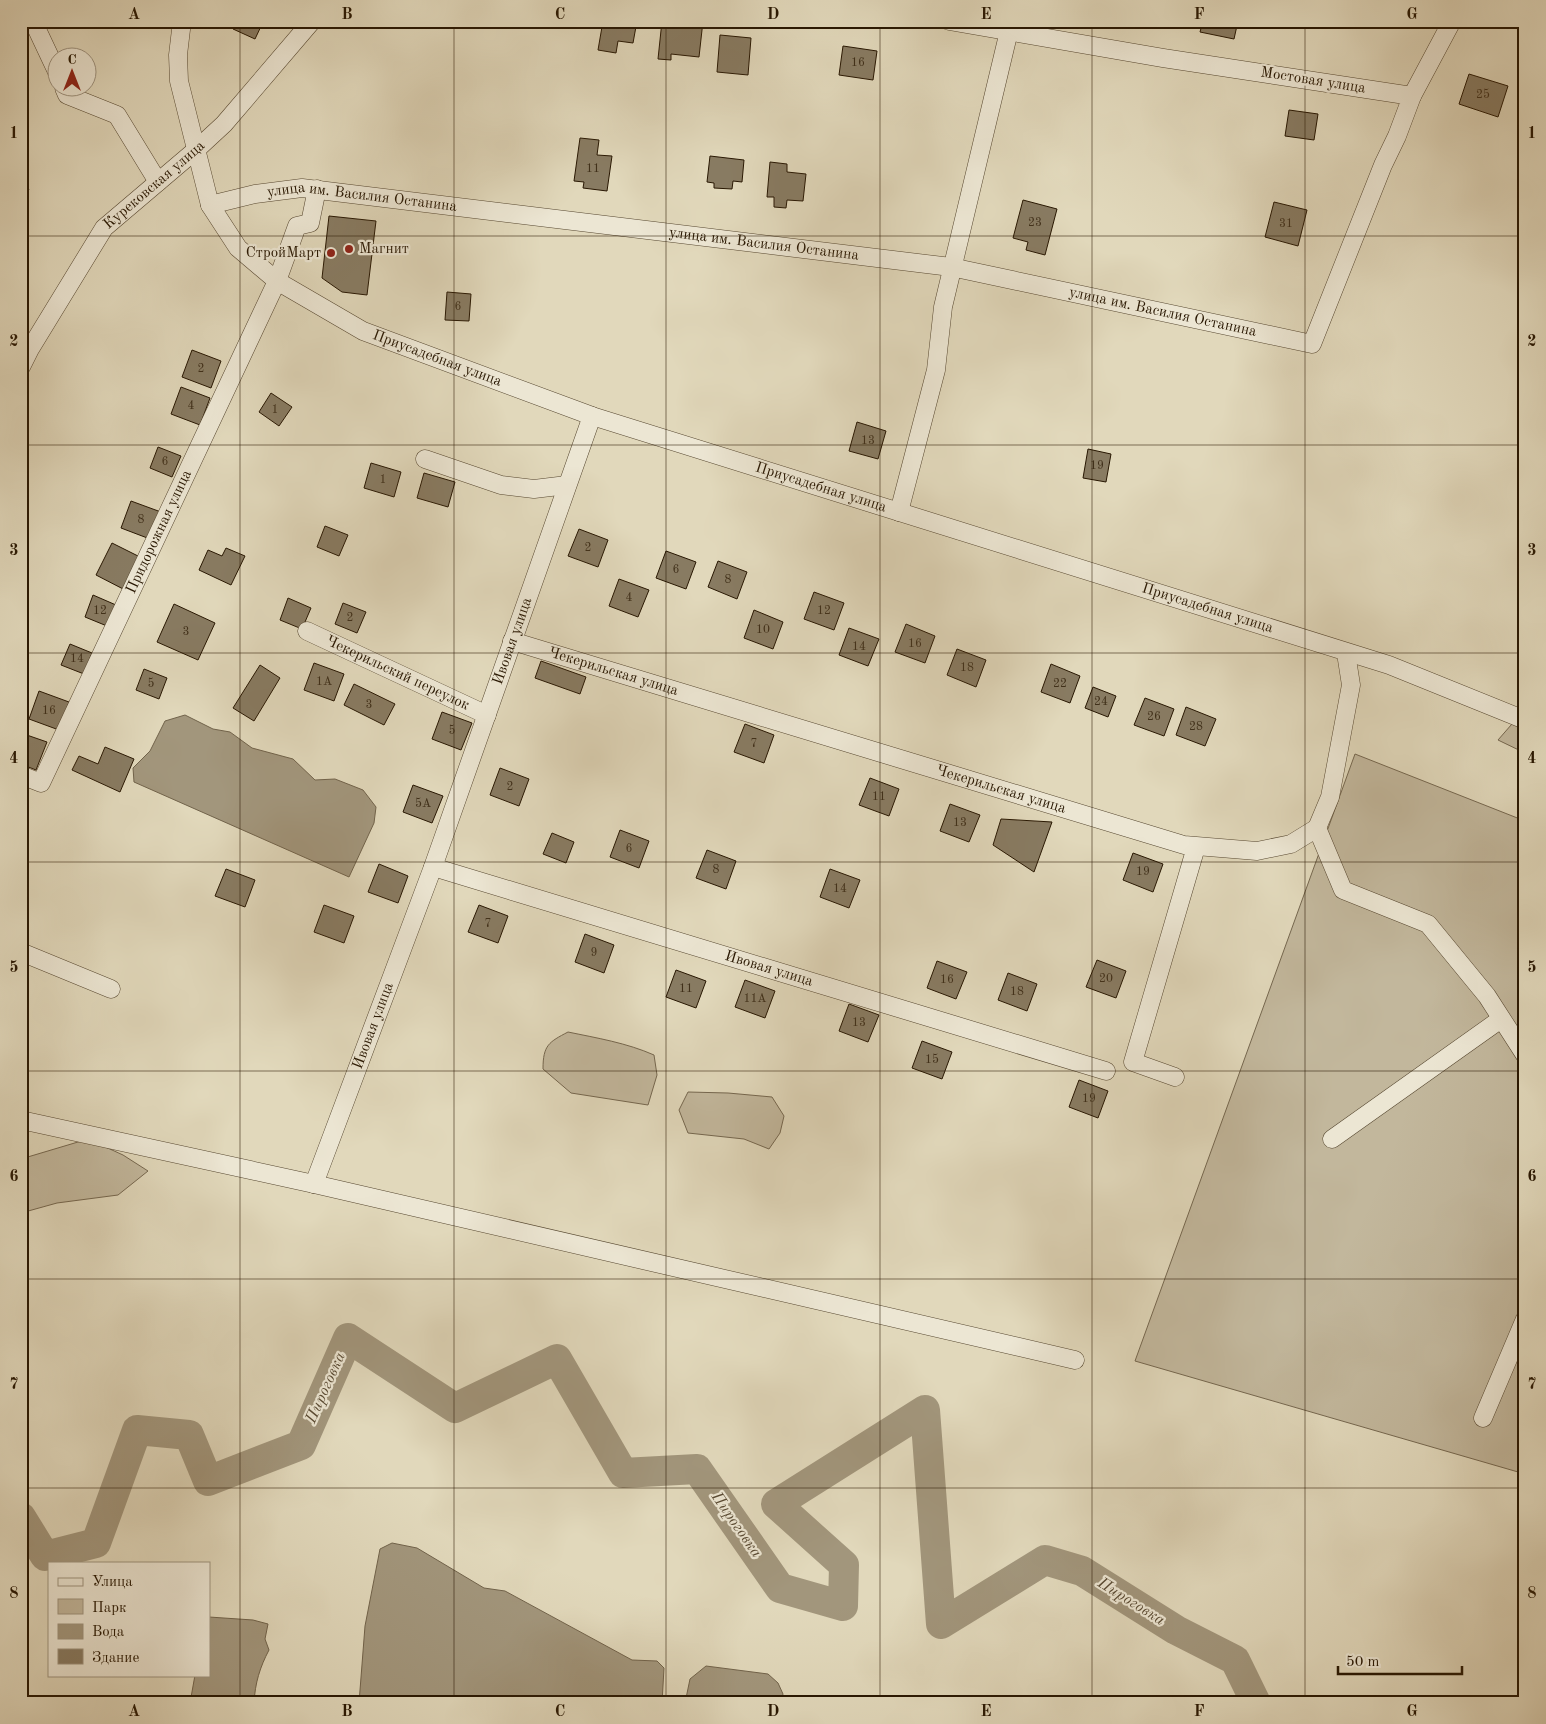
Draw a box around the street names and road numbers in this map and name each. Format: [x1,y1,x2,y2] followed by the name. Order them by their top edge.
[1259,65,1367,97] street label: Мостовая улица
[101,138,208,232] street label: Курековская улица
[266,180,458,214] street label: улица им. Василия Останина
[668,225,860,263] street label: улица им. Василия Останина
[1068,285,1258,340] street label: улица им. Василия Останина
[370,328,504,390] street label: Приусадебная улица
[753,460,889,515] street label: Приусадебная улица
[124,467,195,596] street label: Придорожная улица
[1140,581,1275,636] street label: Приусадебная улица
[490,595,535,687] street label: Ивовая улица
[323,633,472,713] street label: Чекерильский переулок
[547,645,681,699] street label: Чекерильская улица
[934,763,1068,816] street label: Чекерильская улица
[723,948,815,989] street label: Ивовая улица
[350,980,397,1071] street label: Ивовая улица

